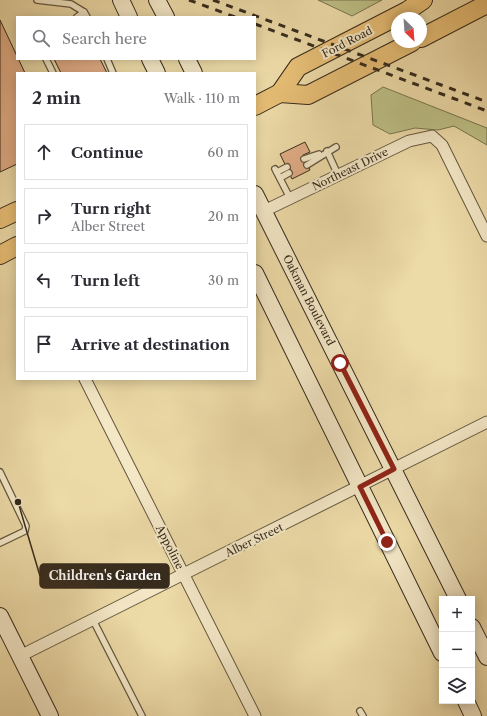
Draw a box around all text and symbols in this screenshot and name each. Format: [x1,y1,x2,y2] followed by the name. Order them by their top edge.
[391,12,427,48] north arrow
[16,16,256,60] search box
[319,23,375,61] street label: Ford Road
[30,27,52,49] icon: search
[62,29,147,48] text: Search here
[32,88,81,108] text: 2 min
[164,90,240,106] text: Walk · 110 m
[33,141,55,163] icon: ahead
[71,143,143,162] text: Continue
[208,144,239,160] text: 60 m
[310,145,390,193] street label: Northeast Drive
[71,199,151,218] text: Turn right
[33,205,55,227] icon: right
[208,208,239,224] text: 20 m
[71,218,145,234] text: Alber Street
[280,252,338,348] street label: Oakman Boulevard
[33,269,55,291] icon: left
[71,271,140,290] text: Turn left
[208,272,239,288] text: 30 m
[33,333,55,355] icon: arrive
[71,335,230,354] text: Arrive at destination
[331,354,349,372] route start
[222,520,285,560] street label: Alber Street
[152,521,187,572] street label: Appoline
[378,533,396,551] route end
[40,564,169,588] callout: Children's Garden
[49,568,162,583] text: Children's Garden
[439,596,475,704] map controls
[439,596,475,632] button: +
[439,632,475,668] button: −
[439,668,475,704] button: layers

